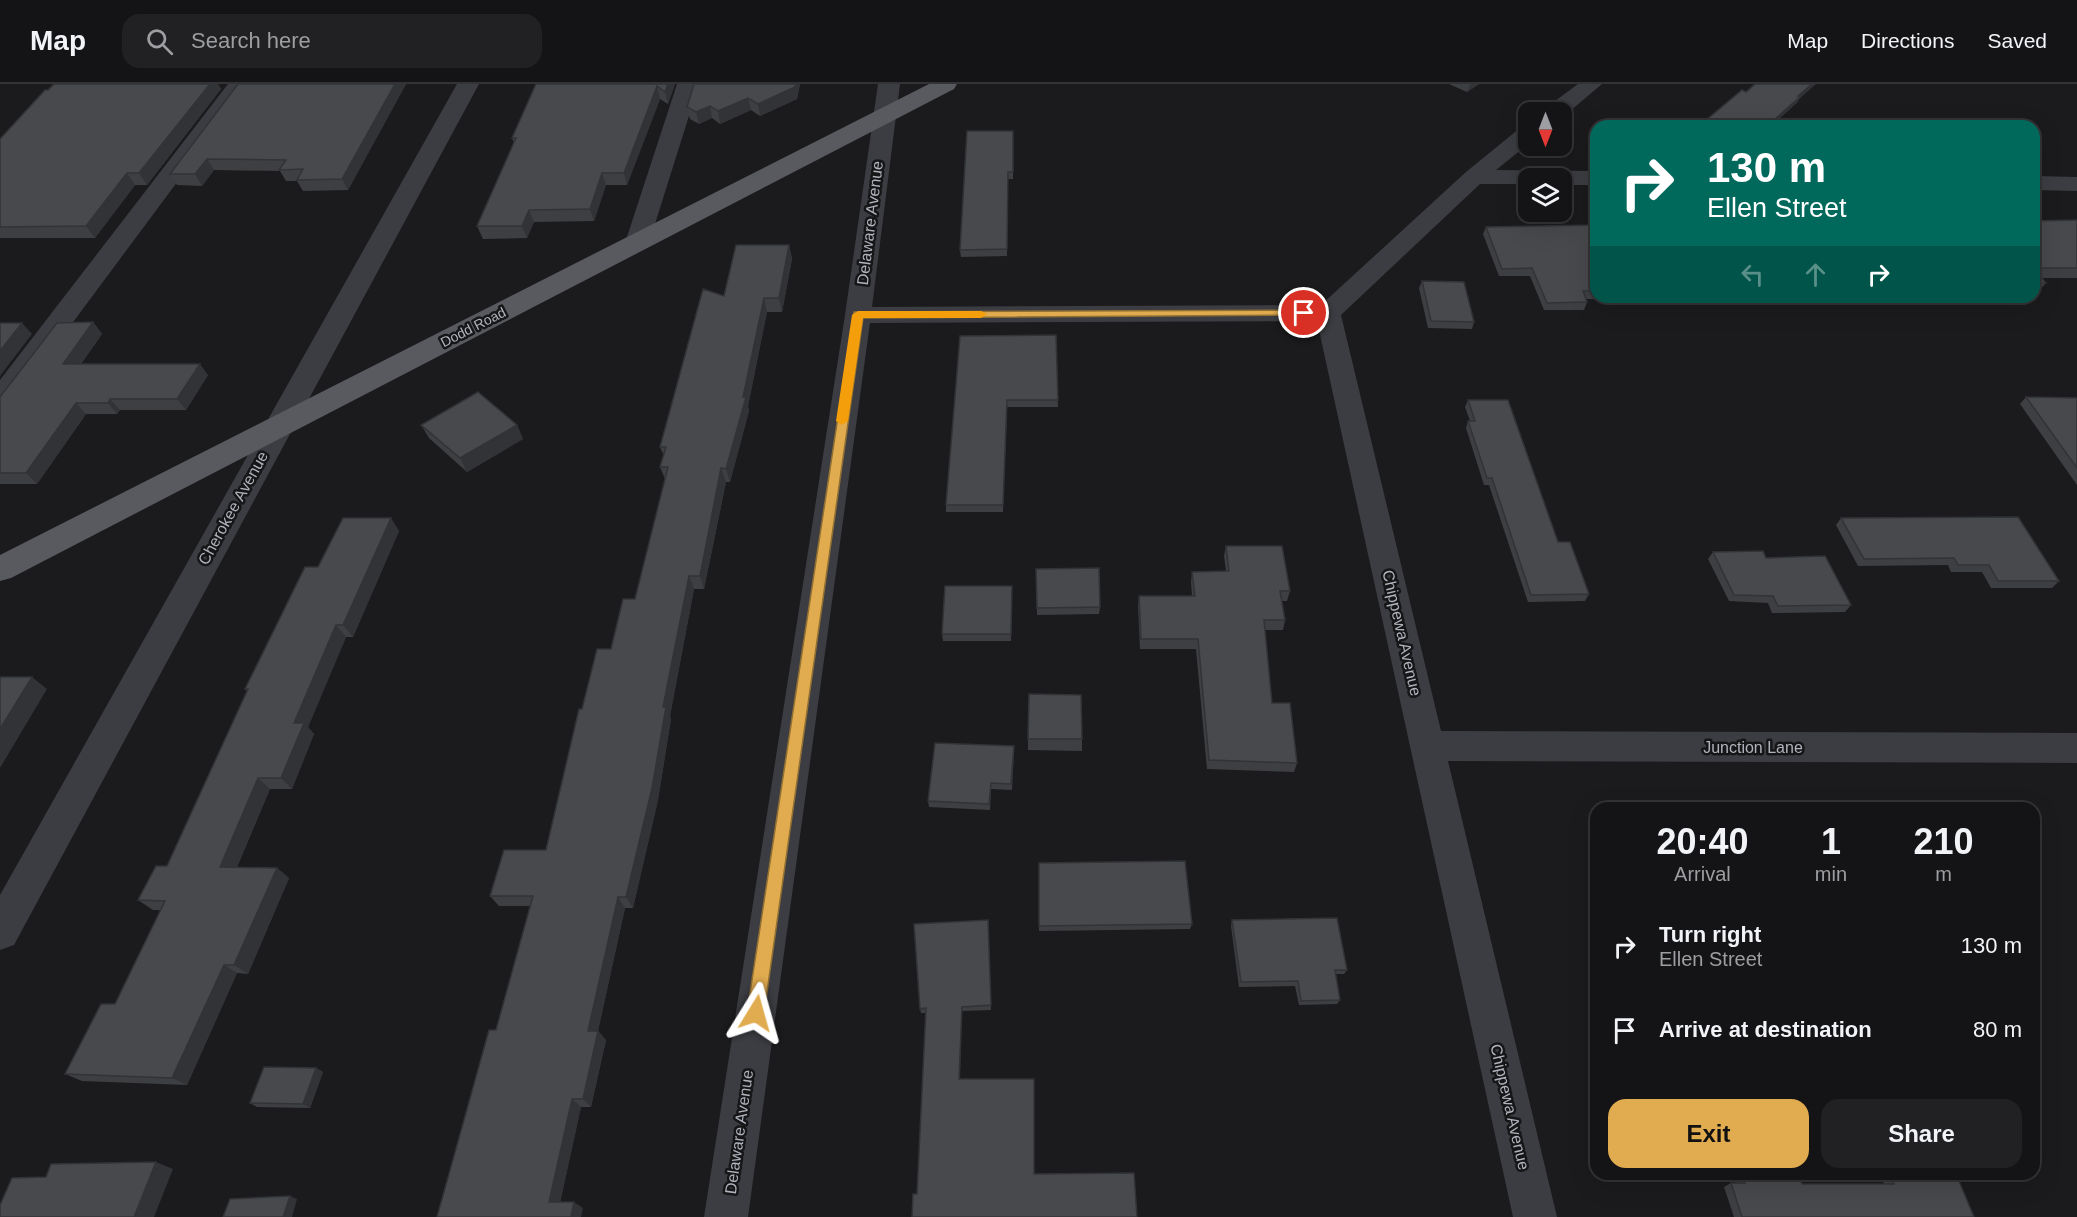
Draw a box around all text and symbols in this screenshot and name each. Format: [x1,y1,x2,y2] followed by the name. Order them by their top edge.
[122,14,542,68] search box
[30,25,86,56] text: Map
[143,25,176,58] icon: search
[191,28,311,53] text: Search here
[1787,29,1828,52] text: Map
[1861,29,1954,52] text: Directions
[1987,29,2047,52] text: Saved
[1518,102,1572,156] north arrow
[1518,102,1572,222] map controls
[1608,144,1686,222] icon: right
[1707,144,1826,191] text: 130 m
[854,160,886,286] street label: Delaware Avenue
[1518,168,1572,222] button: layers
[1707,193,1847,223] text: Ellen Street
[1736,258,1769,291] icon: left
[1799,258,1832,291] icon: ahead
[1862,258,1895,291] icon: right
[1278,287,1329,338] pin
[1287,296,1320,329] icon: arrive
[438,304,508,350] street label: Dodd Road
[195,448,271,568] street label: Cherokee Avenue
[1379,568,1425,698] street label: Chippewa Avenue
[1703,739,1803,756] street label: Junction Lane
[1656,821,1748,862] text: 20:40
[1821,821,1841,862] text: 1
[1913,821,1974,862] text: 210
[1674,863,1731,885] text: Arrival
[1815,863,1847,885] text: min
[1935,863,1952,885] text: m
[1659,922,1761,947] text: Turn right
[1608,930,1641,963] icon: right
[1961,933,2022,958] text: 130 m
[1659,948,1762,970] text: Ellen Street
[724,981,788,1045] position arrow
[1608,1014,1641,1047] icon: arrive
[1659,1017,1872,1042] text: Arrive at destination
[1973,1017,2022,1042] text: 80 m
[1487,1042,1533,1172] street label: Chippewa Avenue
[722,1069,756,1195] street label: Delaware Avenue
[1608,1099,1809,1168] button: Exit
[1821,1099,2022,1168] button: Share

